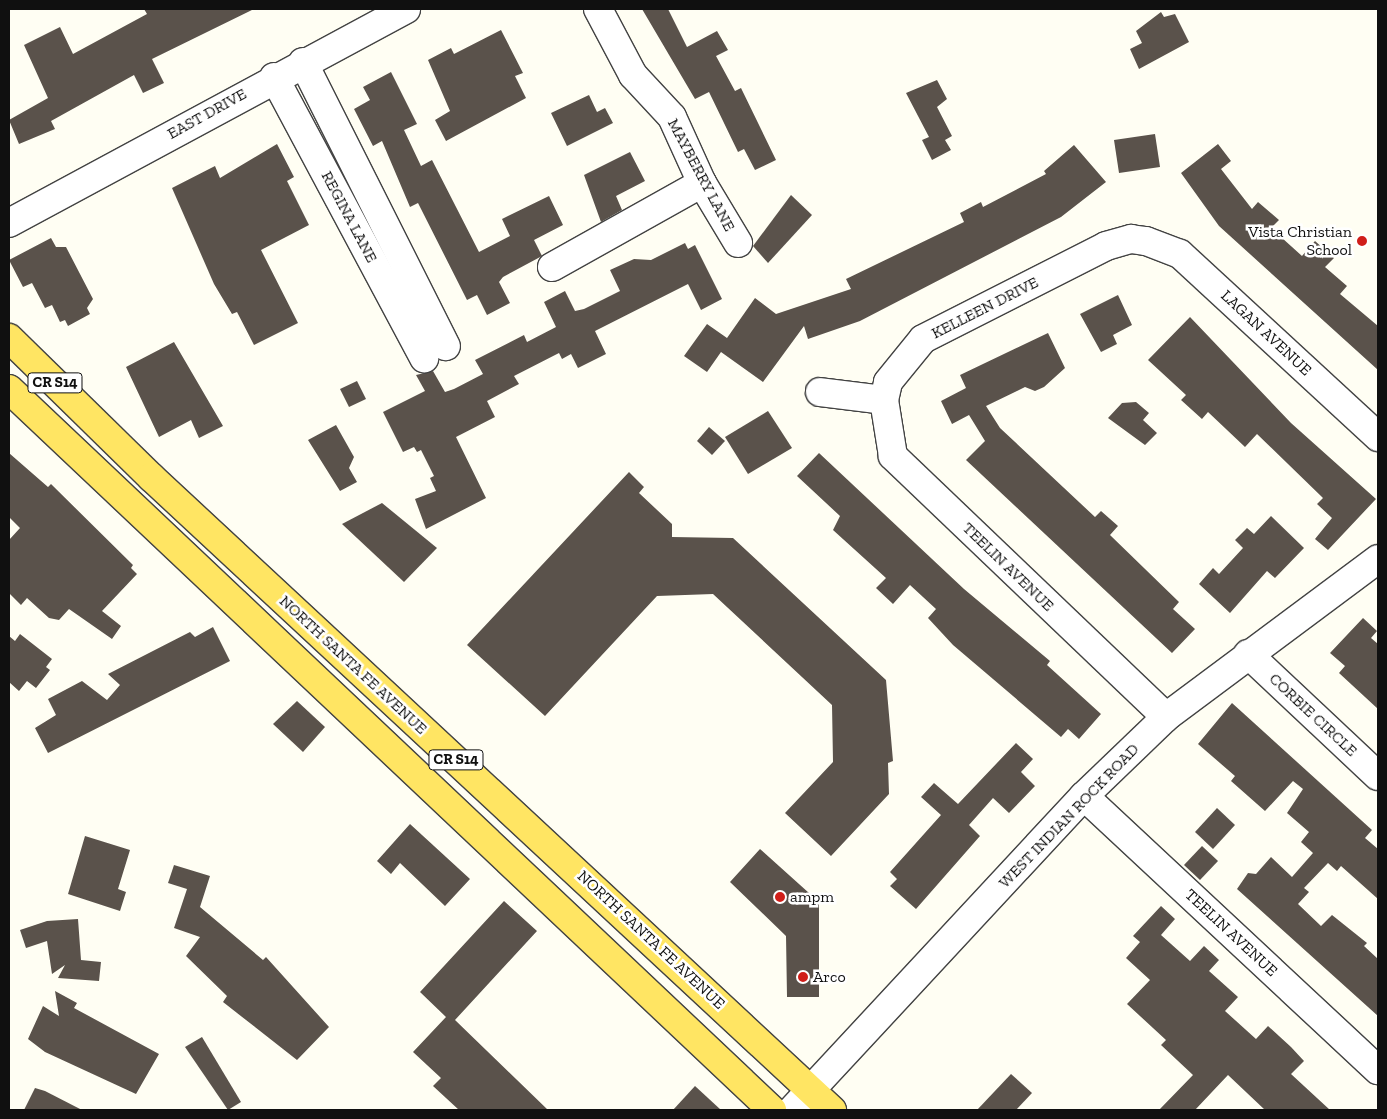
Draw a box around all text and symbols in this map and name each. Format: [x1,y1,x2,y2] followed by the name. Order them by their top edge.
[164,84,250,144] street label: EAST DRIVE
[663,115,739,235] street label: MAYBERRY LANE
[317,168,381,266] street label: REGINA LANE
[1248,222,1352,260] place label: Vista Christian School
[1356,235,1368,247] marker: Vista Christian School
[928,273,1042,343] street label: KELLEEN DRIVE
[1217,286,1315,380] street label: LAGAN AVENUE
[28,370,82,396] road number: CR S14
[958,518,1058,616] street label: TEELIN AVENUE
[275,591,431,739] street label: NORTH SANTA FE AVENUE
[1265,669,1361,761] street label: CORBIE CIRCLE
[995,740,1143,892] street label: WEST INDIAN ROCK ROAD
[428,748,484,772] road number: CR S14
[573,866,729,1014] street label: NORTH SANTA FE AVENUE
[1181,885,1281,981] street label: TEELIN AVENUE
[790,887,834,907] place label: ampm
[774,891,786,903] marker: ampm
[813,967,846,987] place label: Arco
[797,971,809,983] marker: Arco

